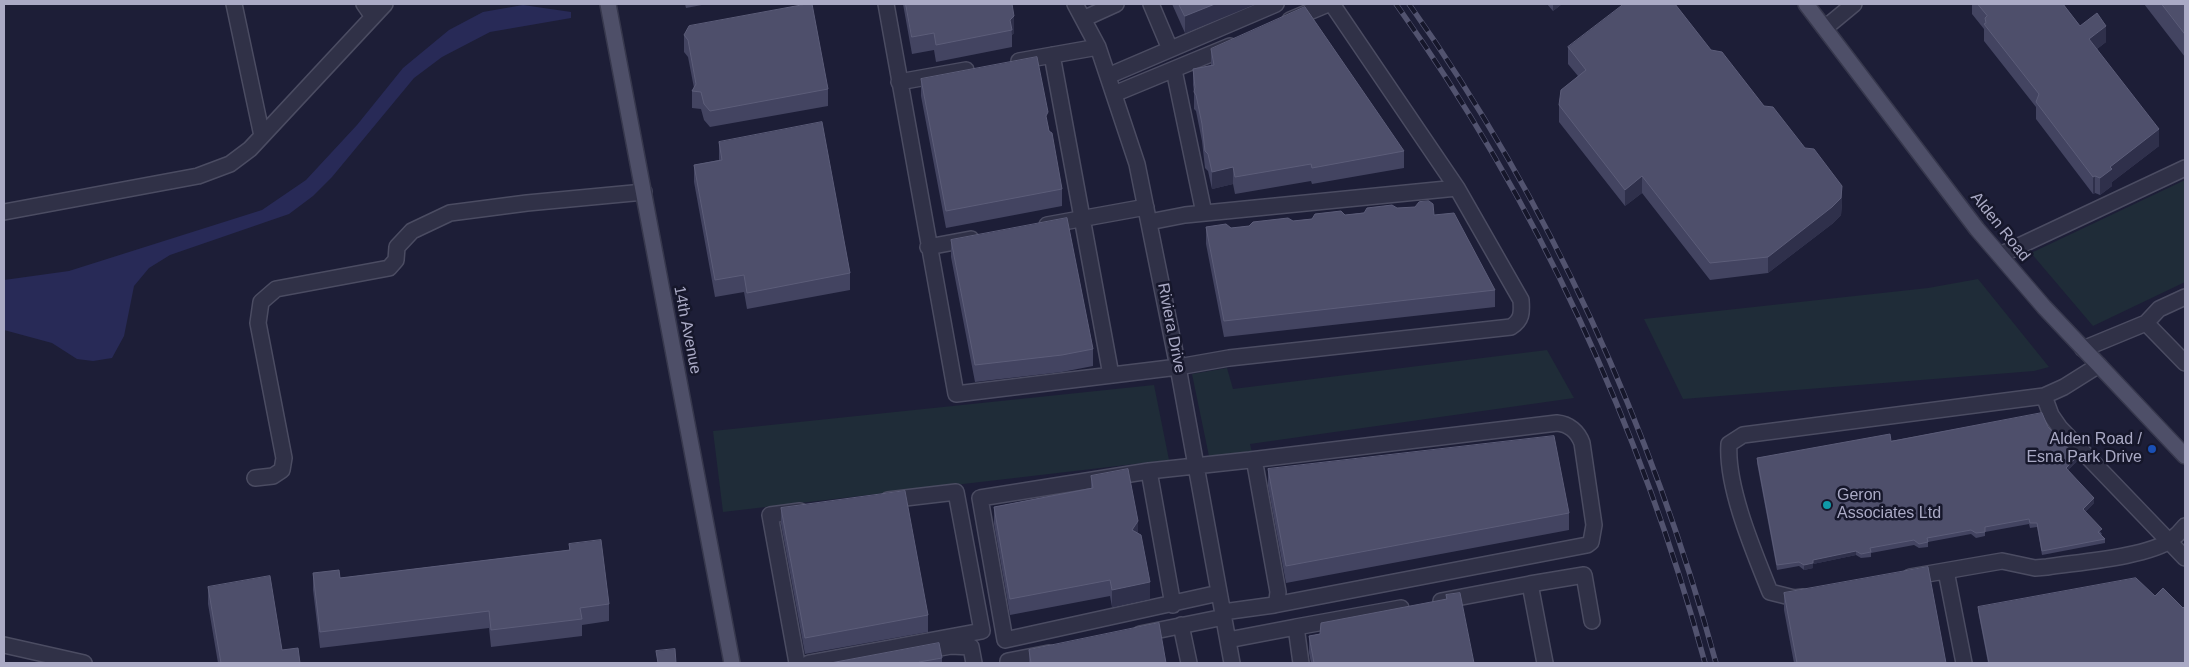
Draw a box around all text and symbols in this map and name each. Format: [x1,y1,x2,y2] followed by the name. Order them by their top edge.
[1966,188,2034,266] street label: Alden Road
[1153,281,1189,375] street label: Riviera Drive
[669,284,705,376] street label: 14th Avenue
[2026,430,2142,468] place label: Alden Road / Esna Park Drive
[2146,443,2158,455] marker: Alden Road / Esna Park Drive
[1837,486,1941,524] place label: Geron Associates Ltd
[1821,499,1833,511] marker: Geron Associates Ltd

